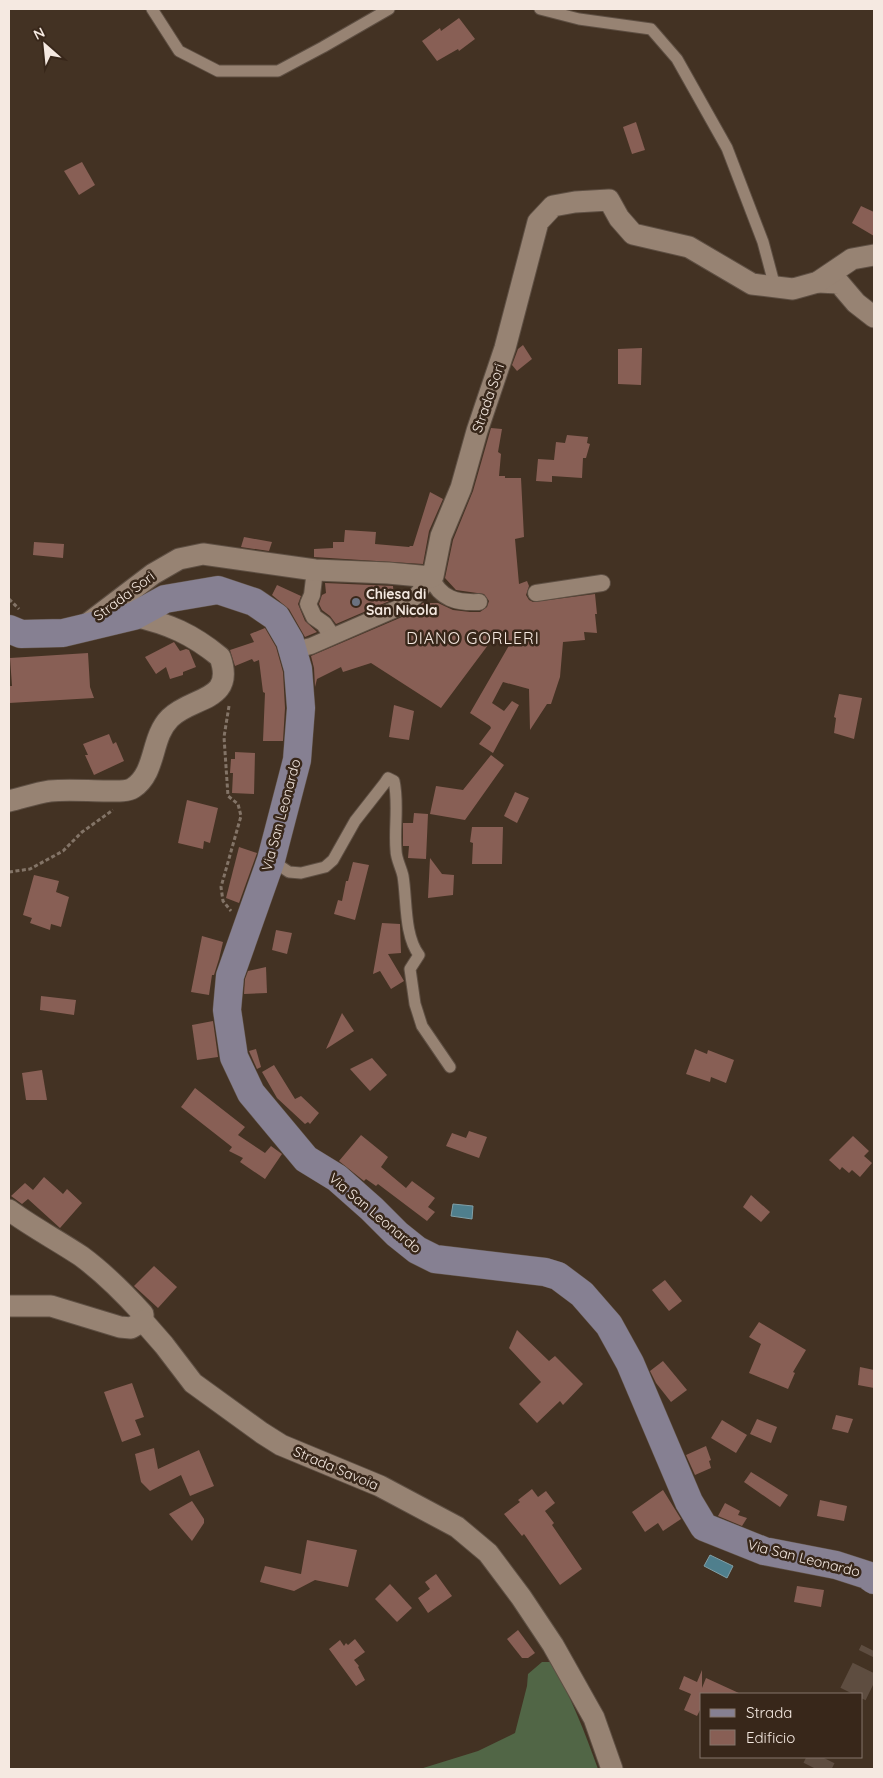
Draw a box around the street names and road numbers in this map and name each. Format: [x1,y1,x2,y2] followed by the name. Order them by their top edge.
[468,361,508,435] street label: Strada Sori
[90,567,158,625] street label: Strada Sori
[257,757,305,873] street label: Via San Leonardo
[325,1169,425,1257] street label: Via San Leonardo
[291,1442,381,1494] street label: Strada Savoia
[746,1535,862,1581] street label: Via San Leonardo

